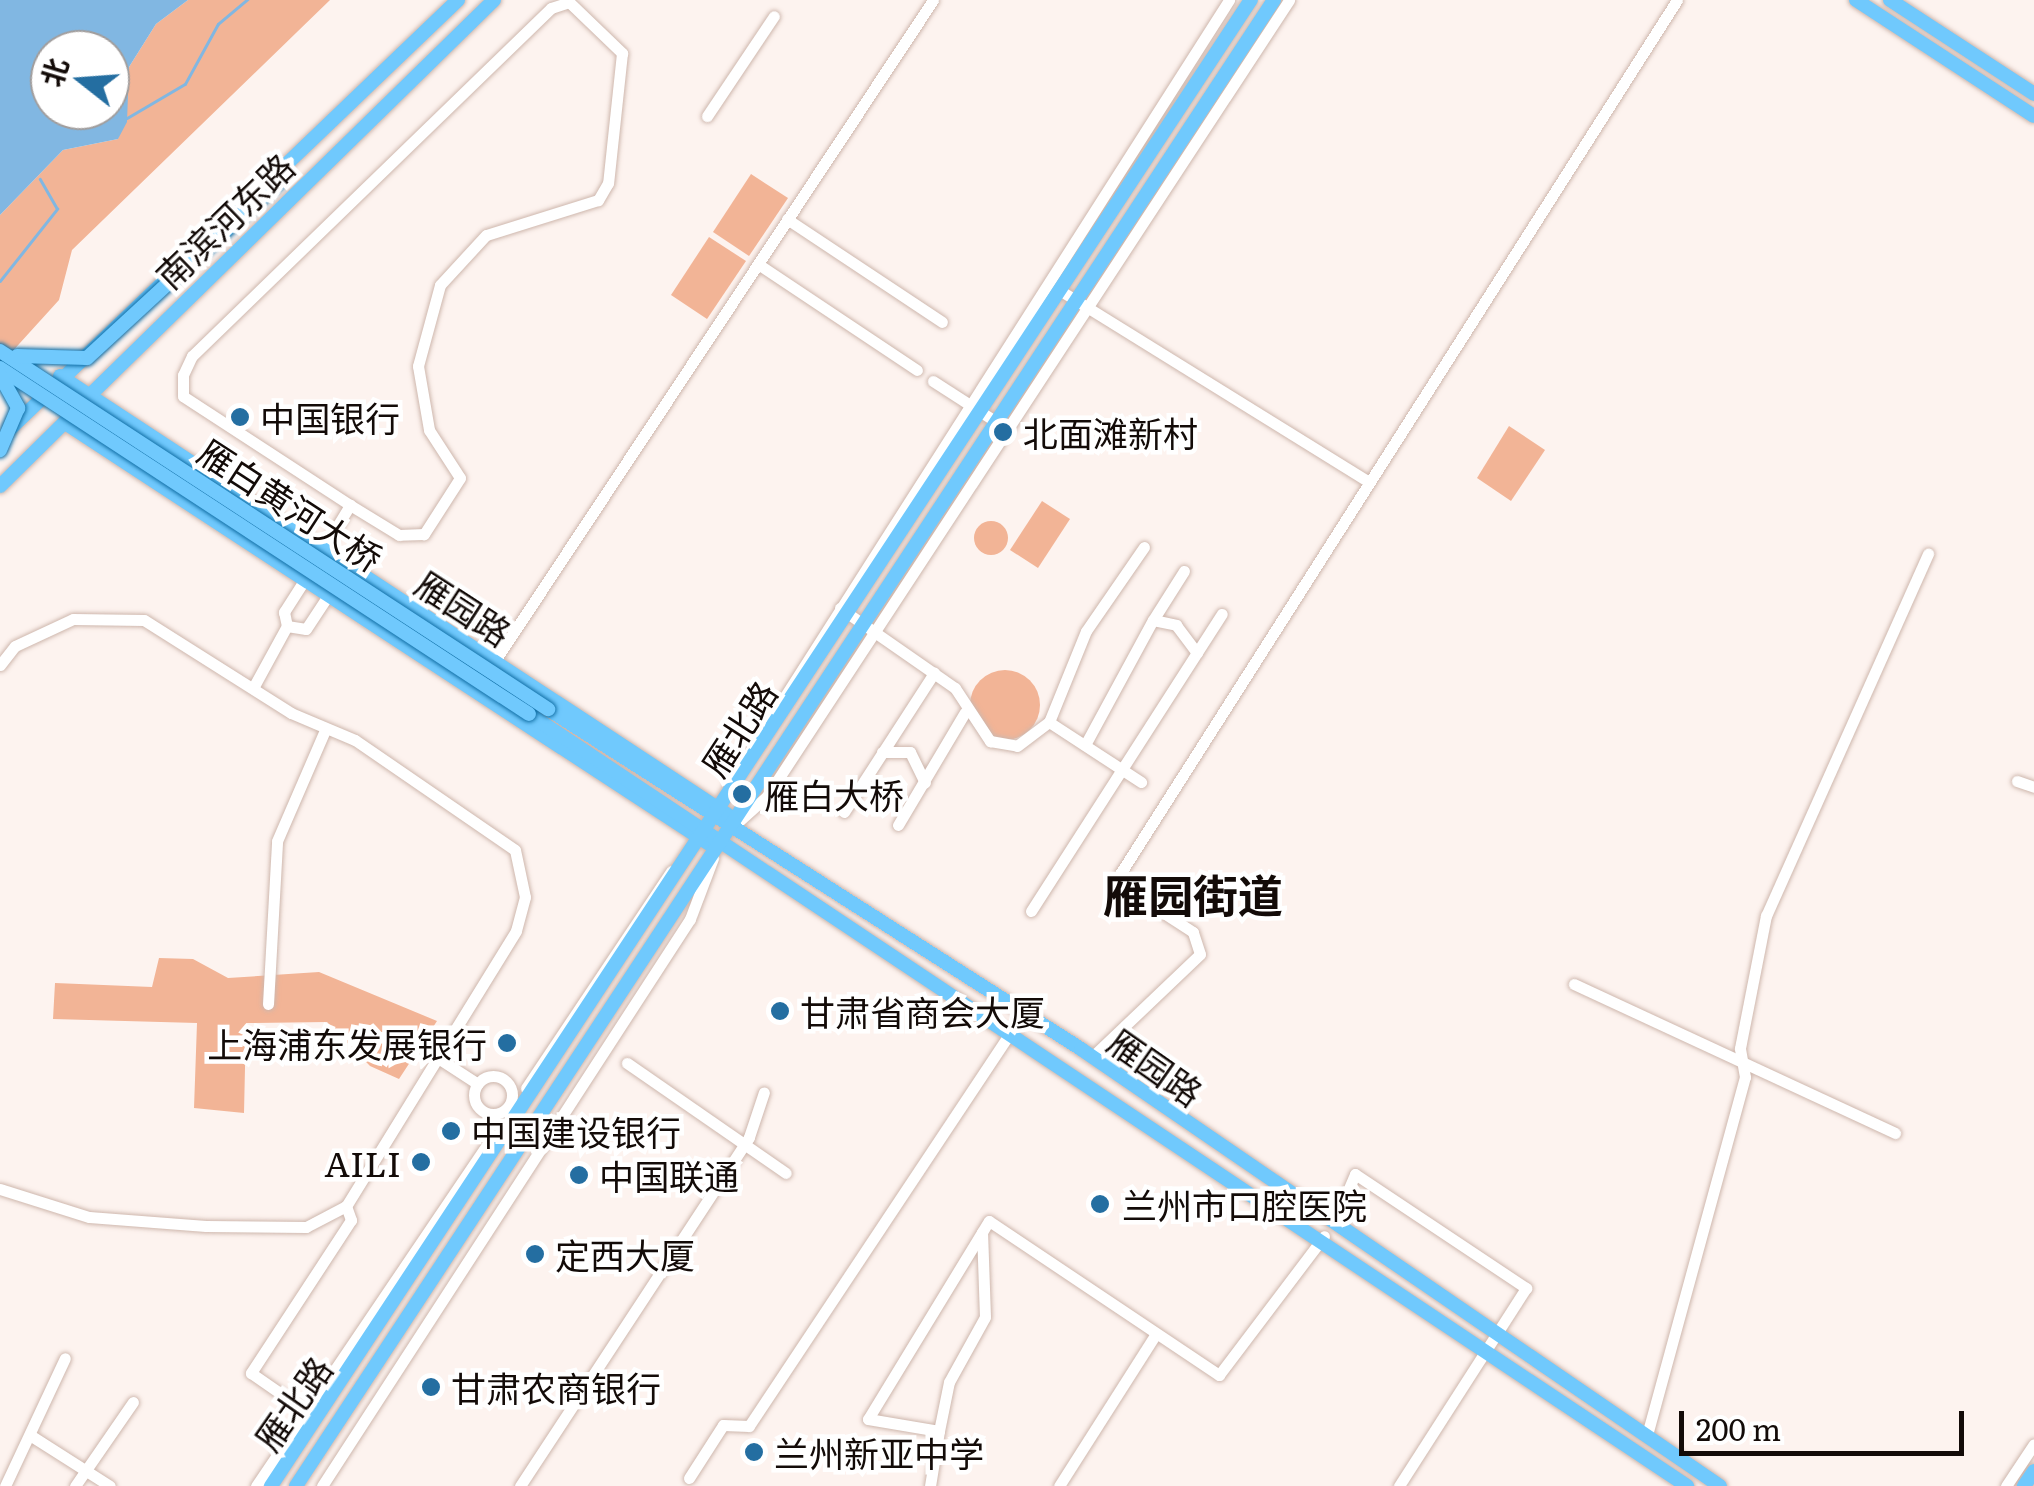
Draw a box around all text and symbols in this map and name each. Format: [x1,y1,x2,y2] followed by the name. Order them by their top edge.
[30,30,130,130] north arrow
[29,52,77,91] text: 北
[146,144,302,296] street label: 南滨河东路
[260,396,400,438] place label: 中国银行
[229,406,251,428] marker: 中国银行
[1023,411,1198,453] place label: 北面滩新村
[992,421,1014,443] marker: 北面滩新村
[192,429,390,579] street label: 雁白黄河大桥
[409,561,519,653] street label: 雁园路
[692,673,784,783] street label: 雁北路
[764,773,904,815] place label: 雁白大桥
[729,781,755,807] marker: 雁白大桥
[1103,867,1283,921] district label: 雁园街道
[800,990,1045,1032] place label: 甘肃省商会大厦
[769,1000,791,1022] marker: 甘肃省商会大厦
[1101,1019,1211,1113] street label: 雁园路
[207,1022,487,1064] place label: 上海浦东发展银行
[496,1032,518,1054] marker: 上海浦东发展银行
[471,1110,681,1152] place label: 中国建设银行
[440,1120,462,1142] marker: 中国建设银行
[324,1141,401,1183] place label: AILI
[410,1151,432,1173] marker: AILI
[599,1154,739,1196] place label: 中国联通
[568,1164,590,1186] marker: 中国联通
[1122,1183,1367,1225] place label: 兰州市口腔医院
[1087,1191,1113,1217] marker: 兰州市口腔医院
[555,1233,695,1275] place label: 定西大厦
[524,1243,546,1265] marker: 定西大厦
[245,1348,339,1458] street label: 雁北路
[451,1366,661,1408] place label: 甘肃农商银行
[420,1376,442,1398] marker: 甘肃农商银行
[1684,1391,1969,1453] scale bar
[1696,1406,1781,1450] text: 200 m
[774,1431,984,1473] place label: 兰州新亚中学
[743,1441,765,1463] marker: 兰州新亚中学

